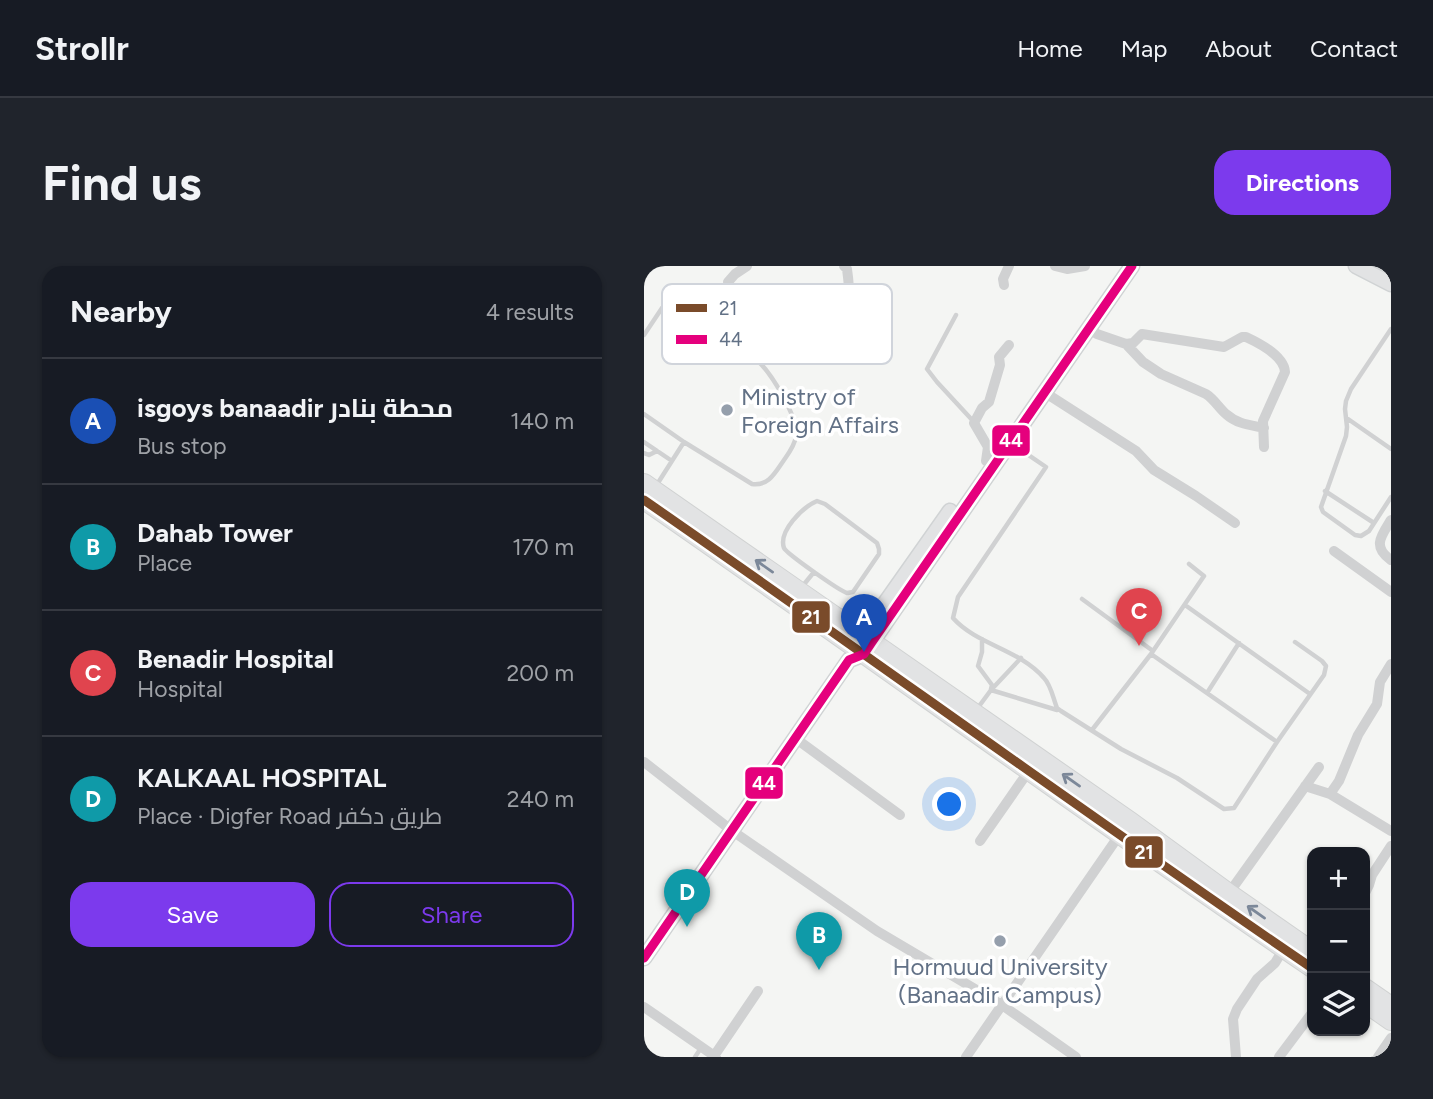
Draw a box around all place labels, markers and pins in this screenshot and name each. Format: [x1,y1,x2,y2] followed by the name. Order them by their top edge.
[741,382,899,439] place label: Ministry of Foreign Affairs
[719,402,735,418] marker: Ministry of Foreign Affairs
[1116,588,1162,646] pin: C
[841,594,887,652] pin: A
[664,869,710,927] pin: D
[796,912,842,970] pin: B
[992,933,1008,949] marker: Hormuud University (Banaadir Campus)
[892,952,1108,1009] place label: Hormuud University (Banaadir Campus)

